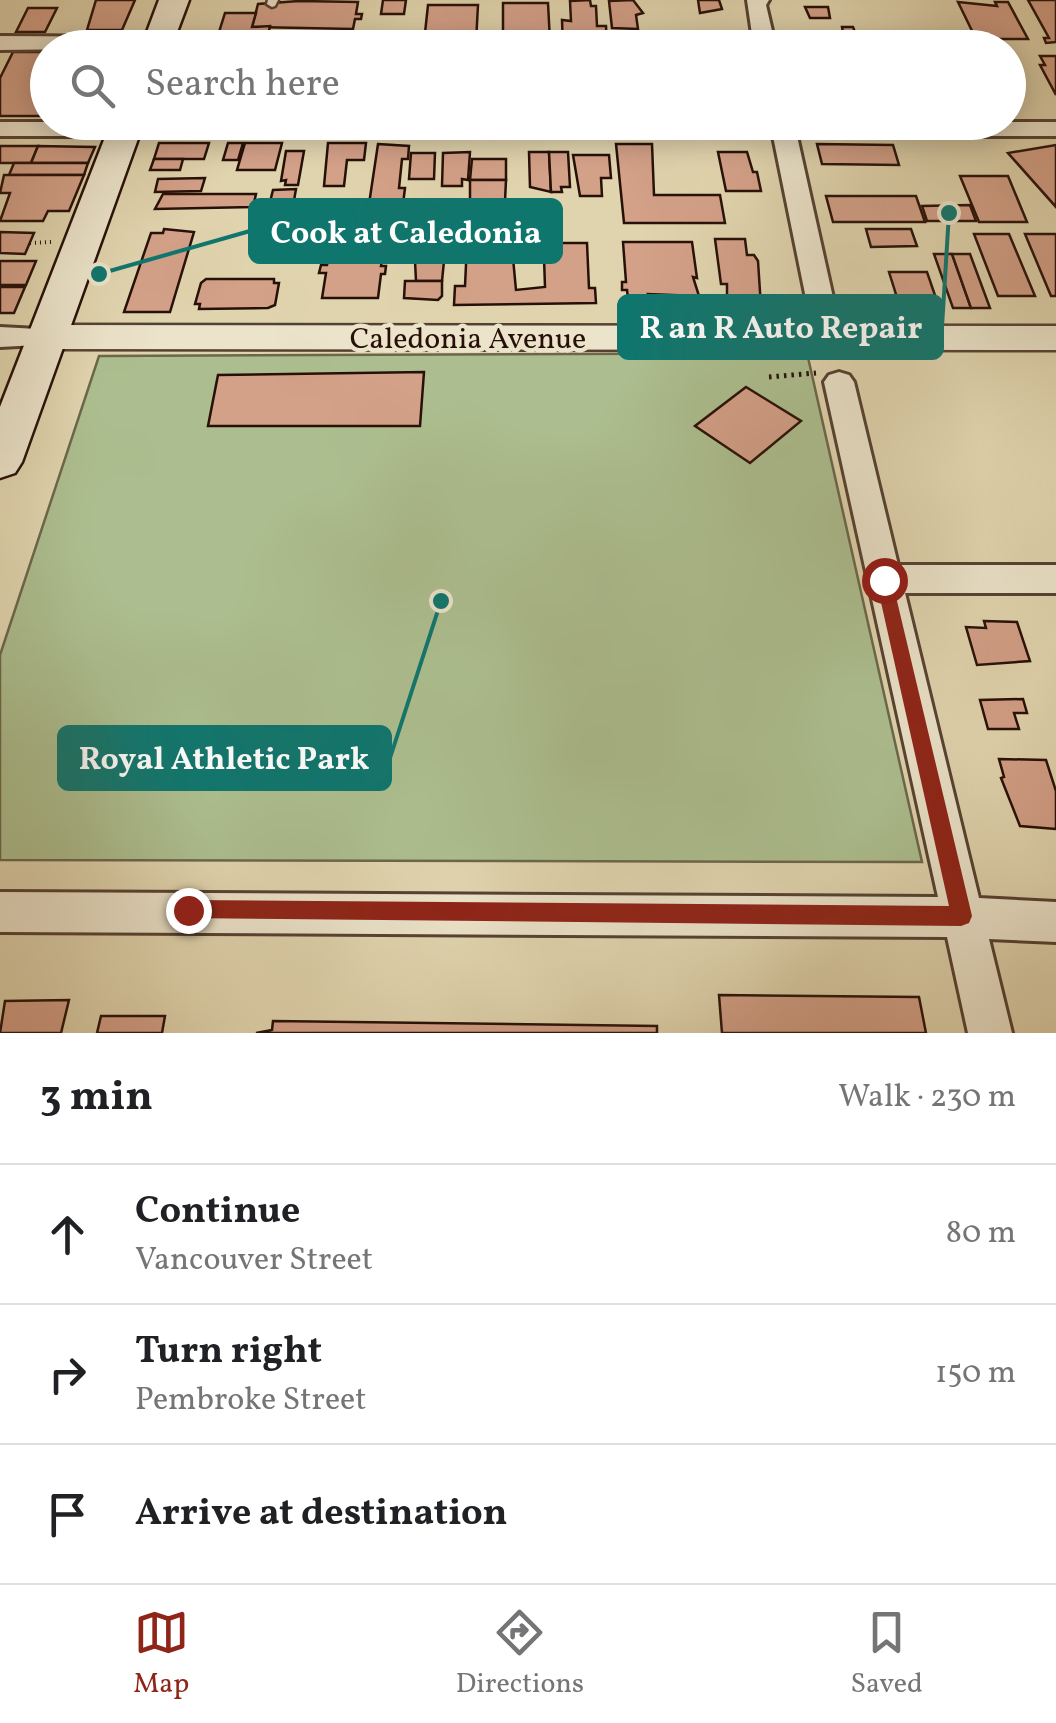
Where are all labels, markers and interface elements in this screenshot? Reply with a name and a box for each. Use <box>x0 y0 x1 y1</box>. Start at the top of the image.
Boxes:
search box <box>30 30 1026 140</box>
icon: search <box>65 58 120 113</box>
text: Search here <box>145 59 340 112</box>
callout: Cook at Caledonia <box>250 200 561 262</box>
text: Cook at Caledonia <box>270 213 542 257</box>
callout: R an R Auto Repair <box>619 296 942 358</box>
text: R an R Auto Repair <box>640 308 922 352</box>
street label: Caledonia Avenue <box>350 319 586 361</box>
route start <box>862 558 908 604</box>
callout: Royal Athletic Park <box>59 727 390 789</box>
text: Royal Athletic Park <box>79 739 369 783</box>
route end <box>166 888 212 934</box>
text: 3 min <box>40 1069 153 1128</box>
text: Walk · 230 m <box>838 1076 1016 1120</box>
text: Continue <box>135 1186 300 1239</box>
icon: ahead <box>40 1207 95 1262</box>
text: 80 m <box>946 1212 1016 1256</box>
text: Vancouver Street <box>135 1239 373 1283</box>
text: Turn right <box>135 1326 322 1379</box>
icon: right <box>40 1347 95 1402</box>
text: 150 m <box>935 1352 1016 1396</box>
text: Pembroke Street <box>135 1379 366 1423</box>
icon: arrive <box>40 1487 95 1542</box>
text: Arrive at destination <box>135 1488 508 1541</box>
tab: Map <box>133 1605 189 1704</box>
tab: Directions <box>456 1605 584 1704</box>
tab: Saved <box>851 1605 923 1704</box>

